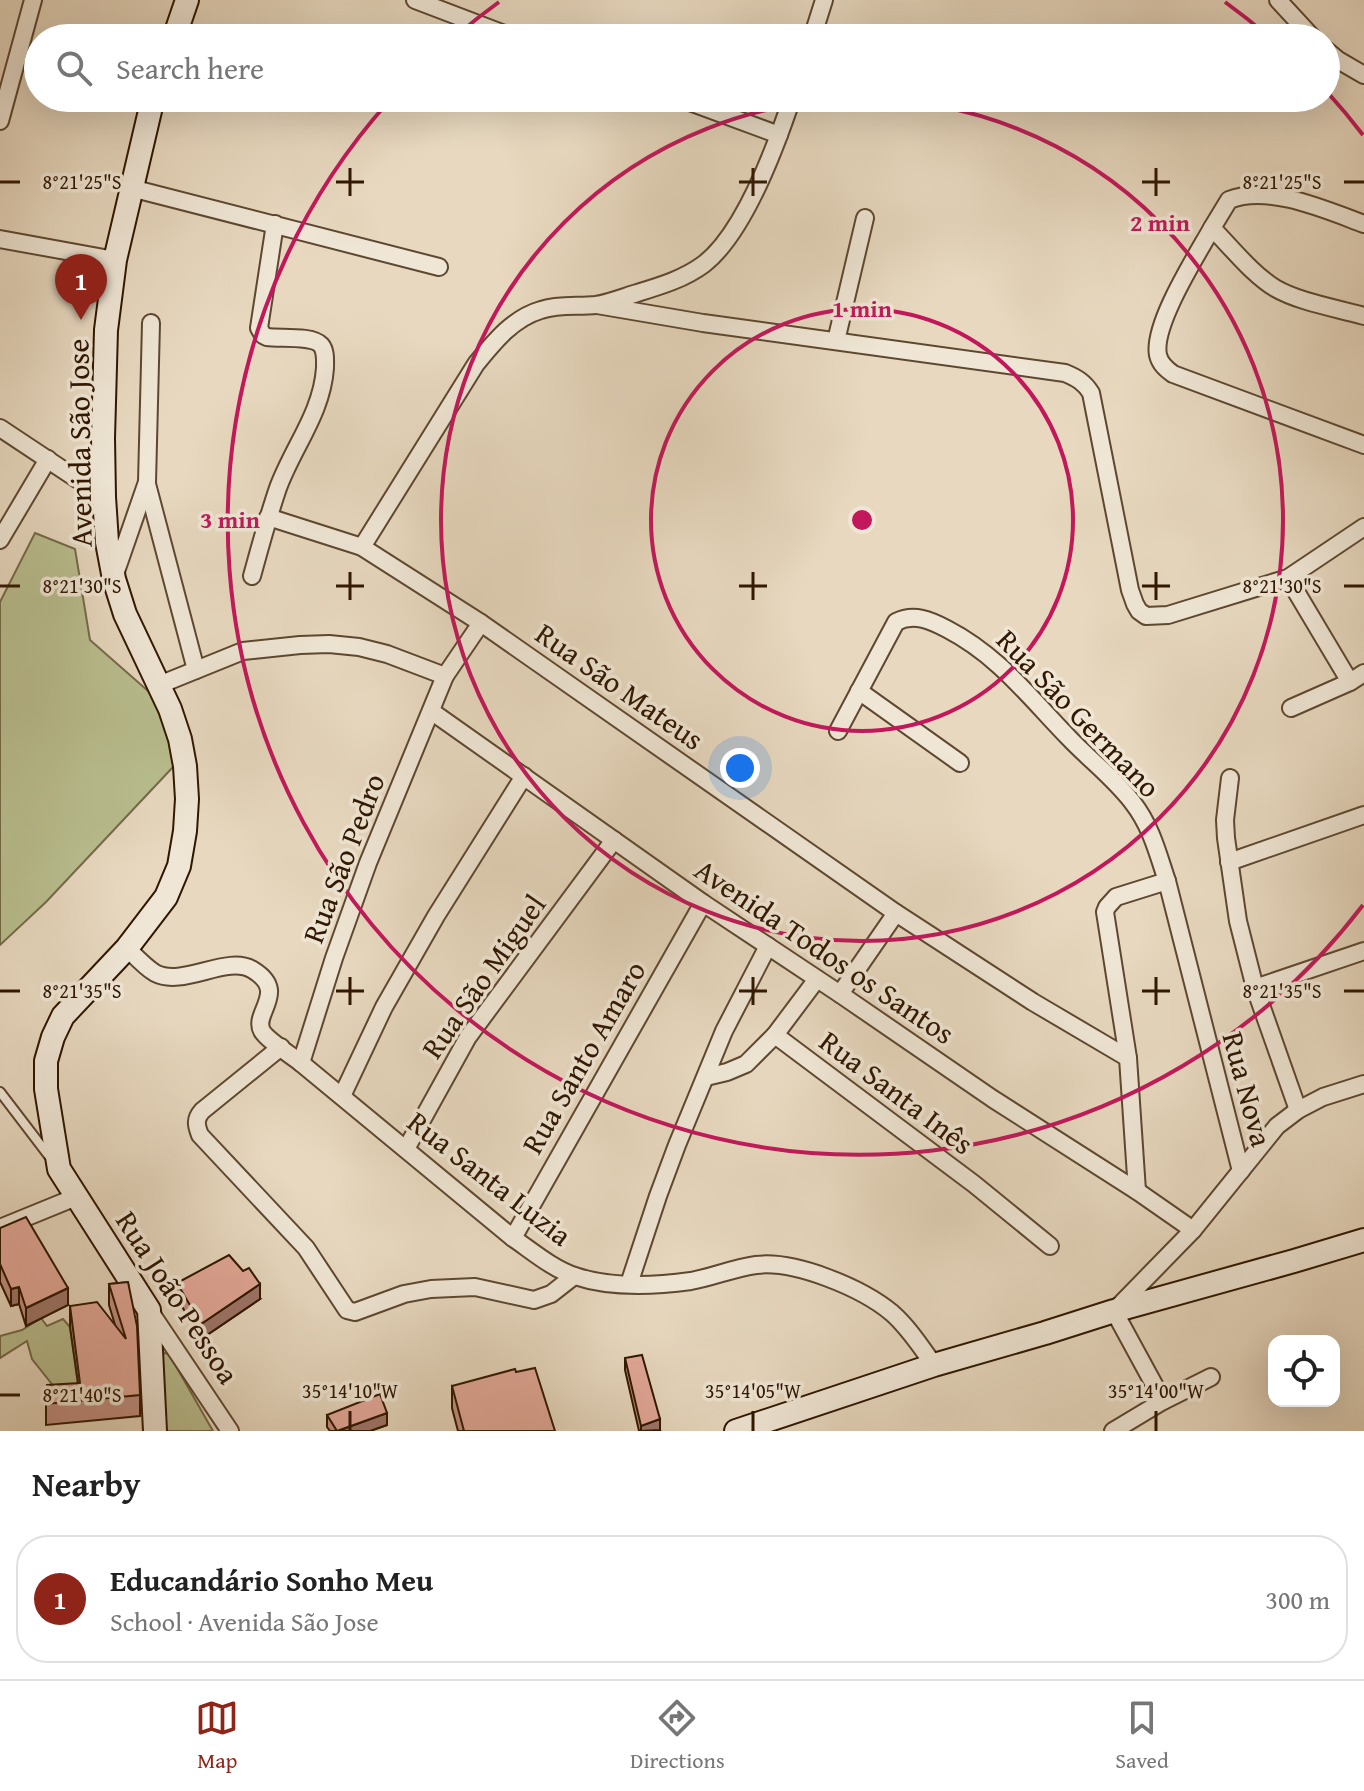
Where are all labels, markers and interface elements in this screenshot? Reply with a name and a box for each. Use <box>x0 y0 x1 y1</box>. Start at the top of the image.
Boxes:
search box <box>24 24 1340 112</box>
icon: search <box>52 46 96 90</box>
text: Search here <box>116 46 264 90</box>
text: 8°21'25"S <box>42 167 122 196</box>
text: 8°21'25"S <box>1242 167 1322 196</box>
text: 2 min <box>1130 205 1190 240</box>
pin: 1 <box>55 254 107 320</box>
text: 1 min <box>832 291 892 326</box>
street label: Avenida São Jose <box>55 338 103 548</box>
text: 3 min <box>200 502 260 537</box>
centre of rings <box>848 506 876 534</box>
text: 8°21'30"S <box>42 571 122 600</box>
text: 8°21'30"S <box>1242 571 1322 600</box>
street label: Rua São Mateus <box>527 612 713 760</box>
street label: Rua São Germano <box>987 619 1171 807</box>
your location <box>720 748 760 788</box>
street label: Rua São Pedro <box>290 767 396 949</box>
street label: Avenida Todos os Santos <box>686 847 964 1055</box>
street label: Rua São Miguel <box>410 885 556 1067</box>
street label: Rua Santo Amaro <box>510 952 656 1162</box>
text: 8°21'35"S <box>42 976 122 1005</box>
text: 8°21'35"S <box>1242 976 1322 1005</box>
street label: Rua Santa Inês <box>811 1019 983 1165</box>
street label: Rua Nova <box>1212 1027 1284 1151</box>
street label: Rua Santa Luzia <box>398 1100 582 1256</box>
street label: Rua João Pessoa <box>105 1202 251 1392</box>
map controls <box>1268 1335 1340 1407</box>
button: locate <box>1268 1335 1340 1407</box>
text: 35°14'10"W <box>302 1376 398 1405</box>
text: 35°14'05"W <box>705 1376 801 1405</box>
text: 35°14'00"W <box>1108 1376 1204 1405</box>
text: 8°21'40"S <box>42 1380 122 1409</box>
text: Nearby <box>32 1459 141 1508</box>
text: Educandário Sonho Meu <box>110 1558 433 1602</box>
text: 1 <box>53 1580 67 1619</box>
text: 300 m <box>1265 1580 1330 1619</box>
text: School · Avenida São Jose <box>110 1602 379 1641</box>
tab: Map <box>195 1696 239 1776</box>
tab: Directions <box>630 1696 725 1776</box>
tab: Saved <box>1115 1696 1169 1776</box>

